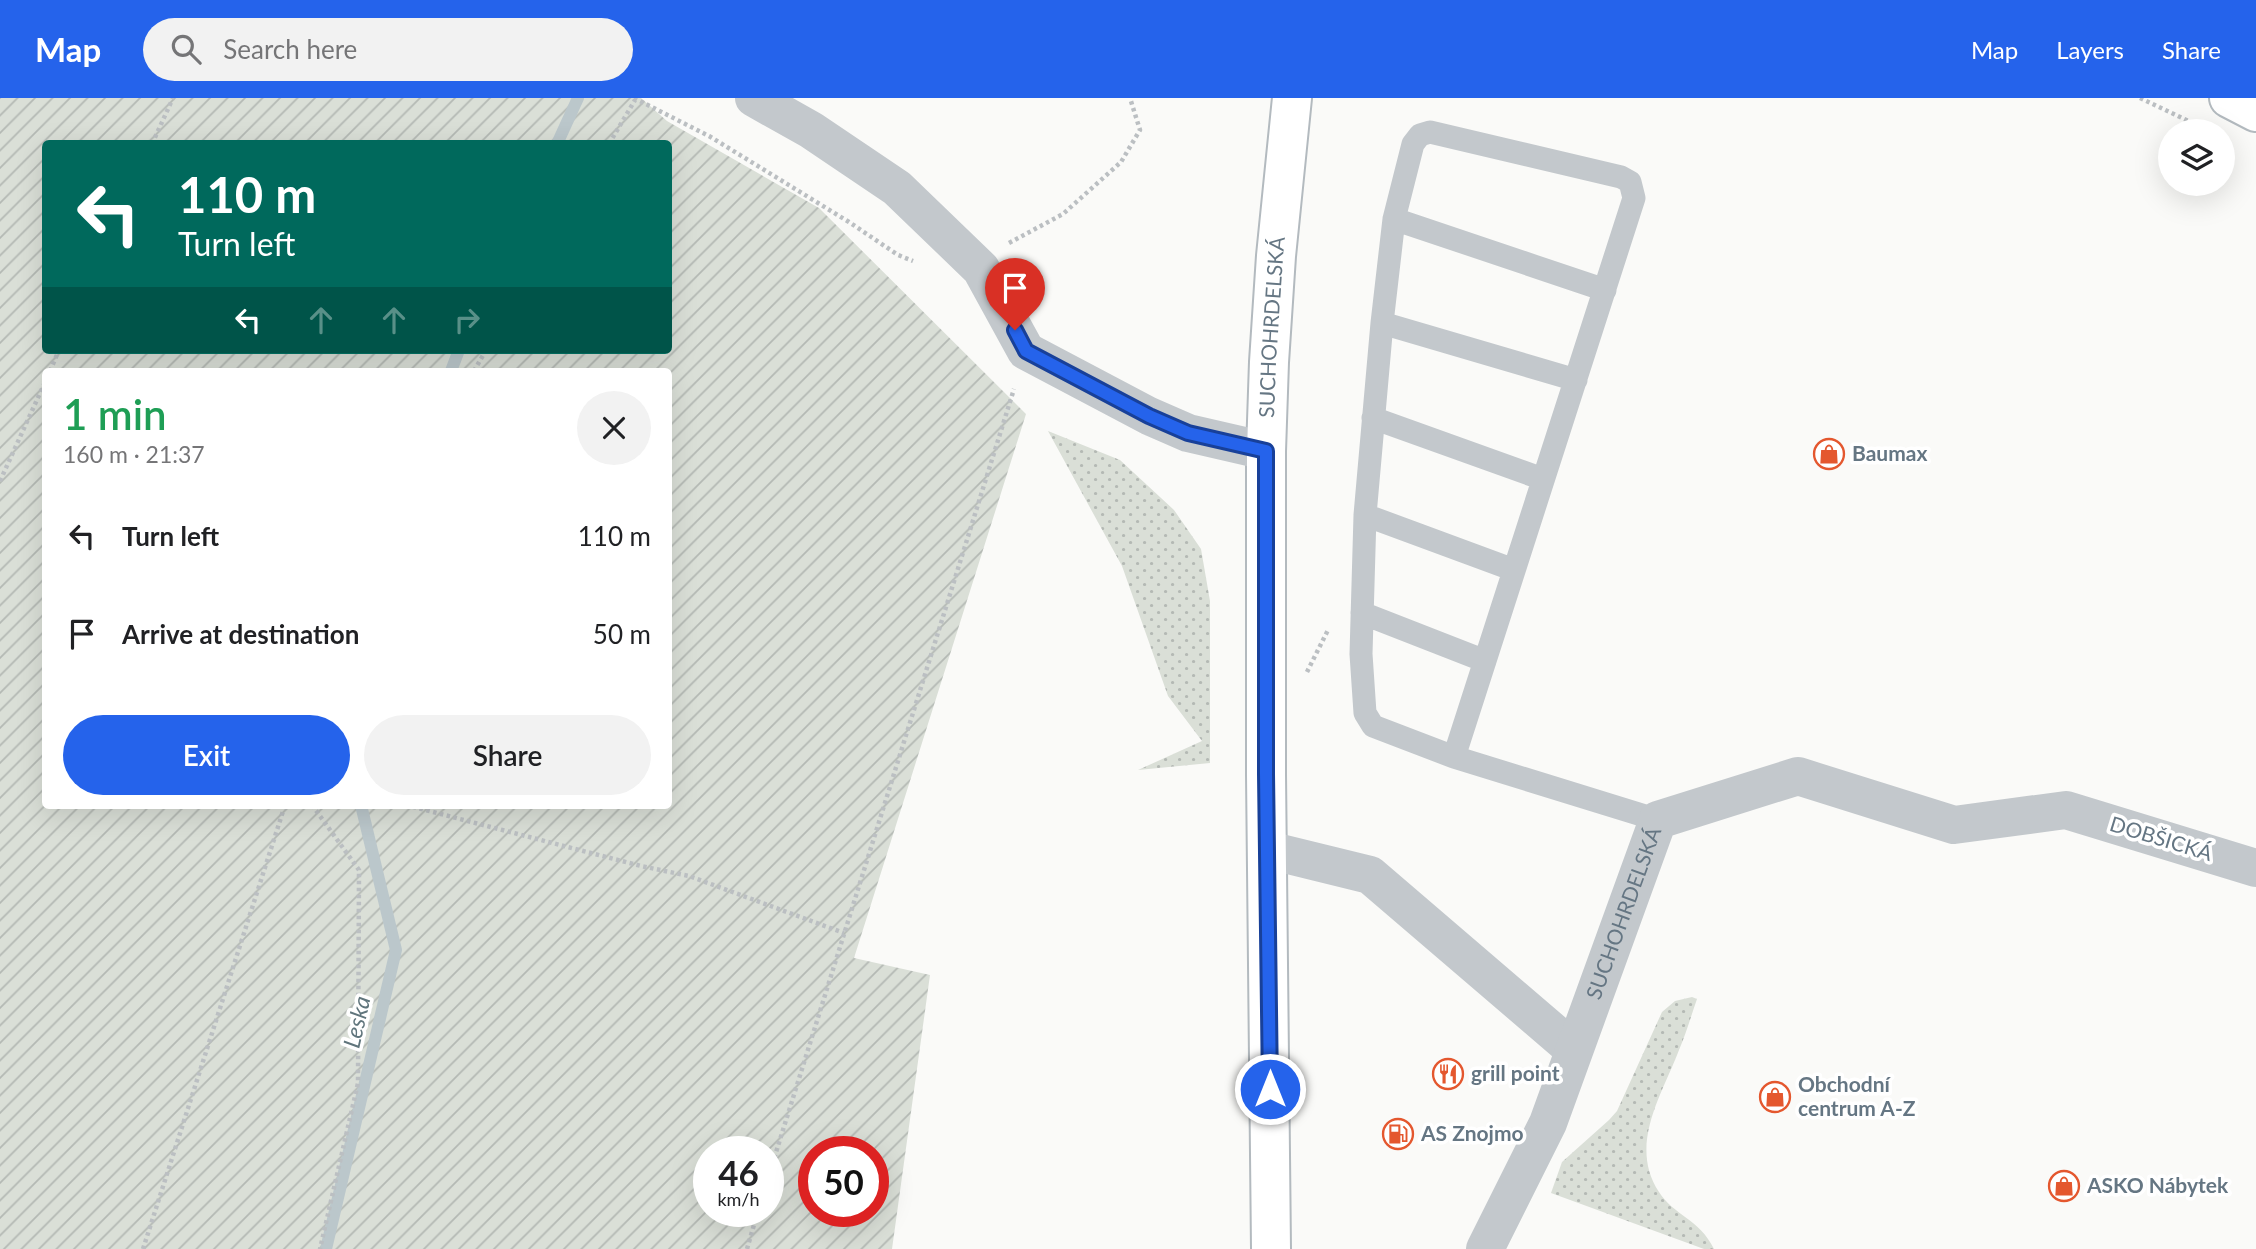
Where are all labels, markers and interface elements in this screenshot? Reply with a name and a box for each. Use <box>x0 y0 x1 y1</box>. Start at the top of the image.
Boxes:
search box <box>143 18 633 81</box>
text: Map <box>35 29 101 69</box>
icon: search <box>167 30 205 68</box>
text: Search here <box>223 33 357 65</box>
text: Map <box>1971 35 2018 64</box>
text: Layers <box>2056 35 2124 64</box>
text: Share <box>2162 35 2221 64</box>
map controls <box>2158 119 2235 196</box>
button: layers <box>2158 119 2235 196</box>
text: 110 m <box>178 165 316 223</box>
icon: left <box>63 168 154 259</box>
text: Turn left <box>178 224 295 263</box>
street label: SUCHOHRDELSKÁ <box>1253 234 1289 418</box>
pin <box>985 258 1045 330</box>
icon: arrive <box>996 269 1034 307</box>
icon: left <box>229 301 267 339</box>
icon: ahead <box>302 301 340 339</box>
icon: ahead <box>375 301 413 339</box>
icon: right <box>448 301 486 339</box>
text: 1 min <box>63 389 167 439</box>
button: close <box>577 391 651 465</box>
shop icon: Baumax <box>1812 437 1846 471</box>
text: 160 m · 21:37 <box>63 440 205 468</box>
place label: Baumax <box>1852 440 1927 465</box>
icon: left <box>63 517 101 555</box>
text: Turn left <box>122 520 219 552</box>
text: 110 m <box>578 520 651 552</box>
icon: arrive <box>63 615 101 653</box>
text: Arrive at destination <box>122 618 359 650</box>
text: 50 m <box>593 618 651 650</box>
button: Exit <box>63 715 350 795</box>
button: Share <box>364 715 651 795</box>
street label: DOBŠICKÁ <box>2107 810 2216 865</box>
street label: SUCHOHRDELSKÁ <box>1580 822 1666 1002</box>
water label: Leska <box>336 993 376 1050</box>
position arrow <box>1233 1052 1307 1126</box>
restaurant icon: grill point <box>1431 1057 1465 1091</box>
place label: grill point <box>1471 1060 1560 1085</box>
place label: Obchodní centrum A-Z <box>1798 1071 1916 1120</box>
shop icon: Obchodní centrum A-Z <box>1758 1080 1792 1114</box>
fuel station icon: AS Znojmo <box>1381 1117 1415 1151</box>
place label: AS Znojmo <box>1420 1120 1524 1145</box>
speed limit sign: 50 <box>798 1136 889 1227</box>
text: 46 <box>718 1151 759 1193</box>
shop icon: ASKO Nábytek <box>2047 1169 2081 1203</box>
place label: ASKO Nábytek <box>2086 1172 2229 1197</box>
text: km/h <box>717 1188 760 1210</box>

